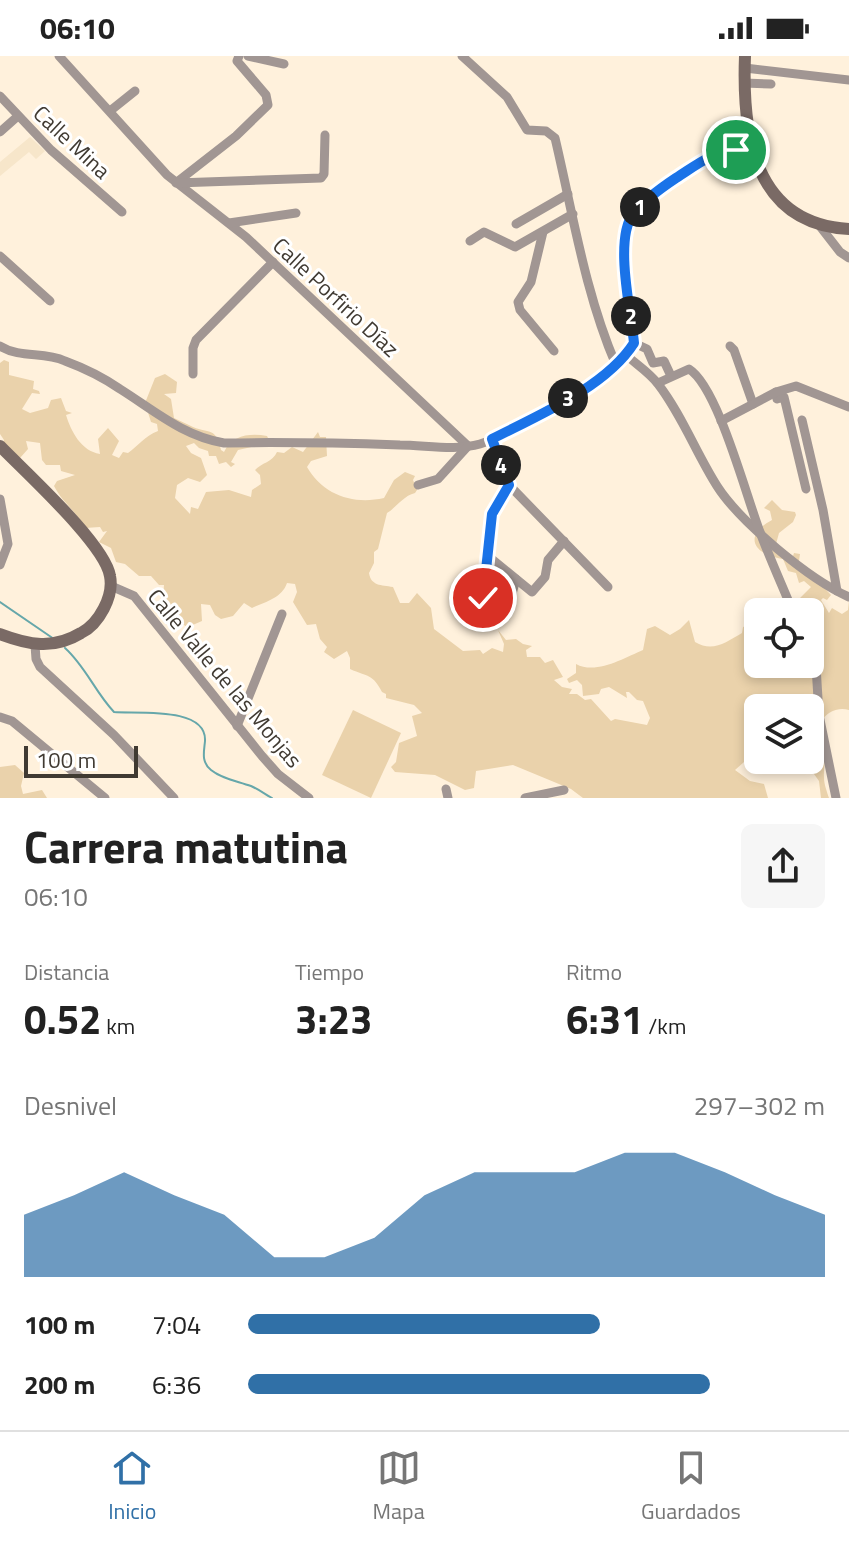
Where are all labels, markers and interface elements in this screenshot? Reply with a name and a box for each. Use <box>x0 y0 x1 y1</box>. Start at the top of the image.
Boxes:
text: 06:10 <box>40 5 115 51</box>
street label: Calle Mina <box>26 97 118 187</box>
pin <box>702 116 770 184</box>
icon: arrive <box>714 128 758 172</box>
pin: 1 <box>620 187 660 227</box>
text: 1 <box>634 190 646 224</box>
street label: Calle Porfirio Díaz <box>265 229 407 365</box>
pin: 2 <box>611 296 651 336</box>
text: 2 <box>625 299 637 333</box>
pin: 3 <box>548 378 588 418</box>
text: 3 <box>562 381 574 415</box>
pin: 4 <box>481 445 521 485</box>
text: 4 <box>495 448 507 482</box>
pin <box>449 564 517 632</box>
icon: check <box>461 576 505 620</box>
street label: Calle Valle de las Monjas <box>140 581 310 775</box>
map controls <box>744 598 824 774</box>
button: locate <box>744 598 824 678</box>
button: layers <box>744 694 824 774</box>
scale bar <box>24 742 138 778</box>
text: 100 m <box>36 743 96 777</box>
text: Carrera matutina <box>24 813 348 880</box>
button: share <box>741 824 825 908</box>
text: 06:10 <box>24 877 88 916</box>
text: Distancia <box>24 955 109 989</box>
text: Tiempo <box>295 955 364 989</box>
text: Ritmo <box>566 955 622 989</box>
text: 0.52 <box>24 989 101 1050</box>
text: 3:23 <box>295 989 372 1050</box>
text: 6:31 <box>566 989 643 1050</box>
text: km <box>101 1009 135 1043</box>
text: /km <box>643 1009 686 1043</box>
text: Desnivel <box>24 1086 117 1125</box>
text: 297–302 m <box>694 1086 825 1125</box>
text: 100 m <box>24 1305 95 1344</box>
text: 7:04 <box>152 1305 201 1344</box>
text: 200 m <box>24 1365 95 1404</box>
text: 6:36 <box>152 1365 201 1404</box>
tab: Inicio <box>108 1446 156 1528</box>
tab: Mapa <box>373 1446 425 1528</box>
tab: Guardados <box>641 1446 741 1528</box>

